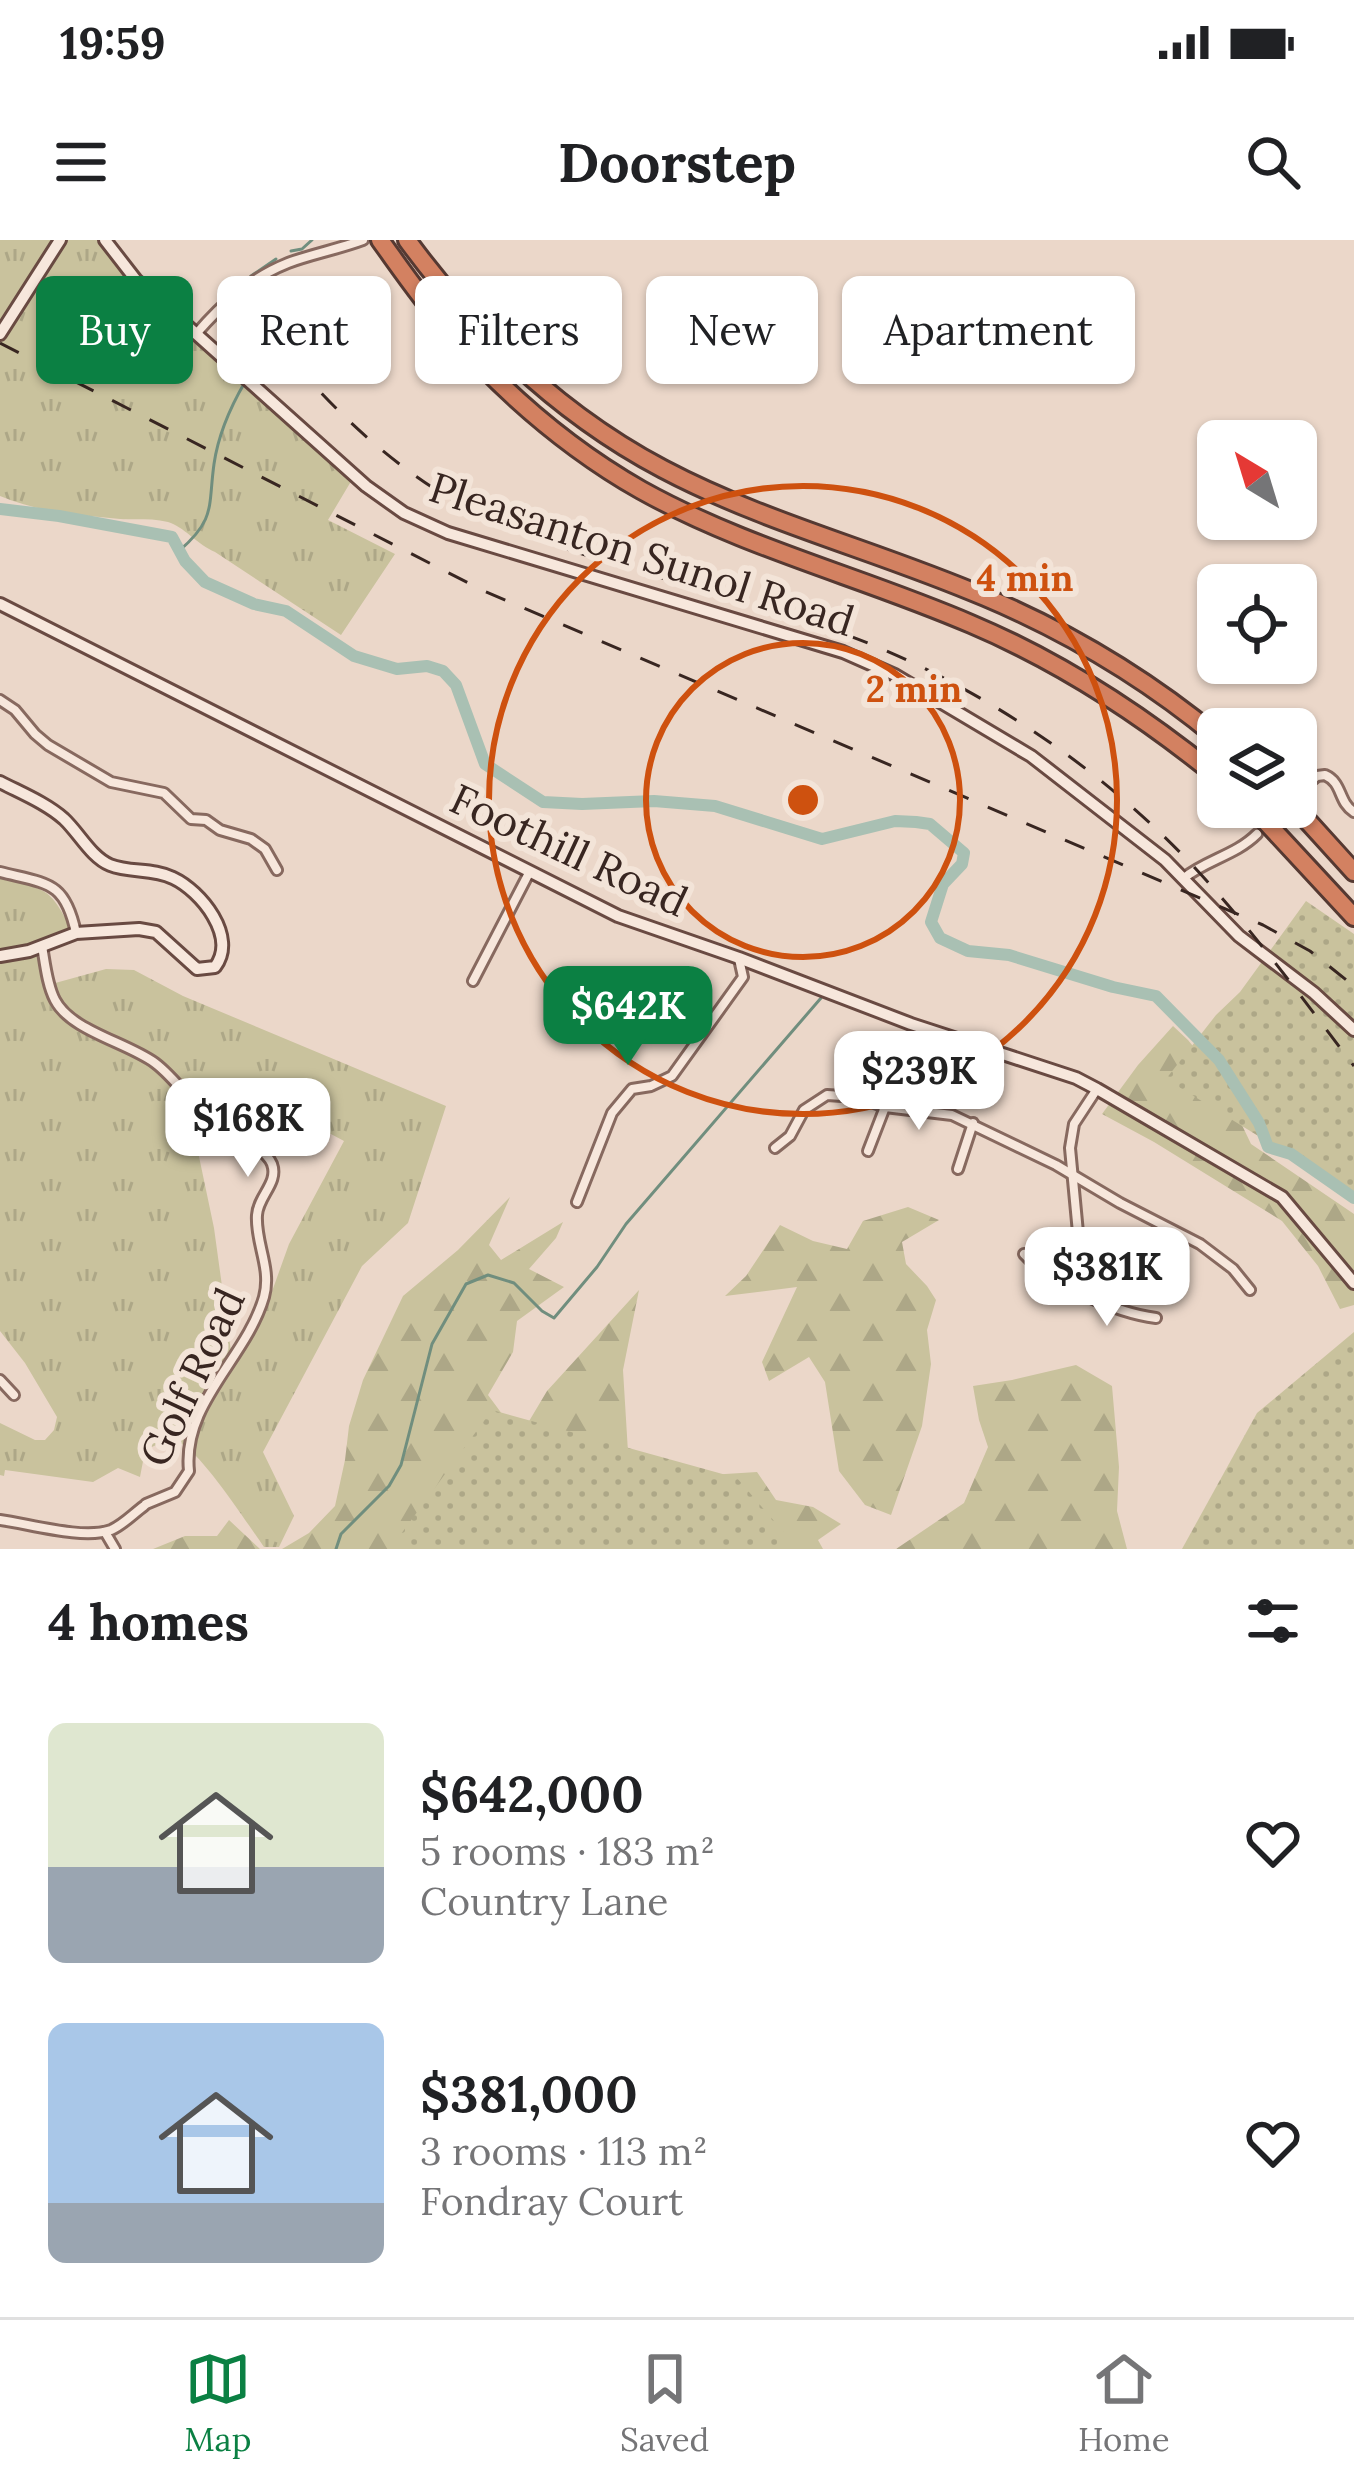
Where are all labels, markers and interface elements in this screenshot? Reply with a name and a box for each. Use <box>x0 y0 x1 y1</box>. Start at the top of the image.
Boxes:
text: 19:59 <box>60 14 166 71</box>
text: Doorstep <box>558 128 796 197</box>
icon: menu <box>48 129 114 195</box>
icon: search <box>1240 129 1306 195</box>
chip: Buy <box>36 276 193 384</box>
chip: Rent <box>217 276 391 384</box>
chip: Filters <box>415 276 622 384</box>
chip: New <box>646 276 818 384</box>
chip: Apartment <box>842 276 1135 384</box>
north arrow <box>1197 420 1317 540</box>
map controls <box>1197 420 1317 828</box>
street label: Pleasanton Sunol Road <box>423 460 861 648</box>
text: 4 min <box>976 555 1074 601</box>
button: locate <box>1197 564 1317 684</box>
text: 2 min <box>866 666 962 712</box>
button: layers <box>1197 708 1317 828</box>
street label: Foothill Road <box>442 771 696 929</box>
centre of rings <box>782 779 824 821</box>
pin: $642K <box>544 966 712 1068</box>
text: $642K <box>570 980 686 1030</box>
pin: $239K <box>835 1031 1003 1133</box>
text: $239K <box>861 1045 977 1095</box>
pin: $168K <box>164 1078 332 1180</box>
text: $168K <box>192 1092 304 1142</box>
pin: $381K <box>1023 1227 1191 1329</box>
text: $381K <box>1052 1241 1162 1291</box>
street label: Golf Road <box>127 1279 257 1475</box>
icon: filters <box>1240 1588 1306 1654</box>
text: 4 homes <box>48 1589 249 1654</box>
text: $642,000 <box>420 1761 644 1826</box>
icon: home <box>144 1771 288 1915</box>
icon: heart <box>1240 1810 1306 1876</box>
text: 5 rooms · 183 m² <box>420 1826 715 1876</box>
text: Country Lane <box>420 1876 669 1926</box>
text: $381,000 <box>420 2061 638 2126</box>
icon: home <box>144 2071 288 2215</box>
icon: heart <box>1240 2110 1306 2176</box>
text: 3 rooms · 113 m² <box>420 2126 708 2176</box>
text: Fondray Court <box>420 2176 683 2226</box>
tab: Map <box>184 2346 251 2460</box>
tab: Saved <box>620 2346 709 2460</box>
tab: Home <box>1078 2346 1170 2460</box>

